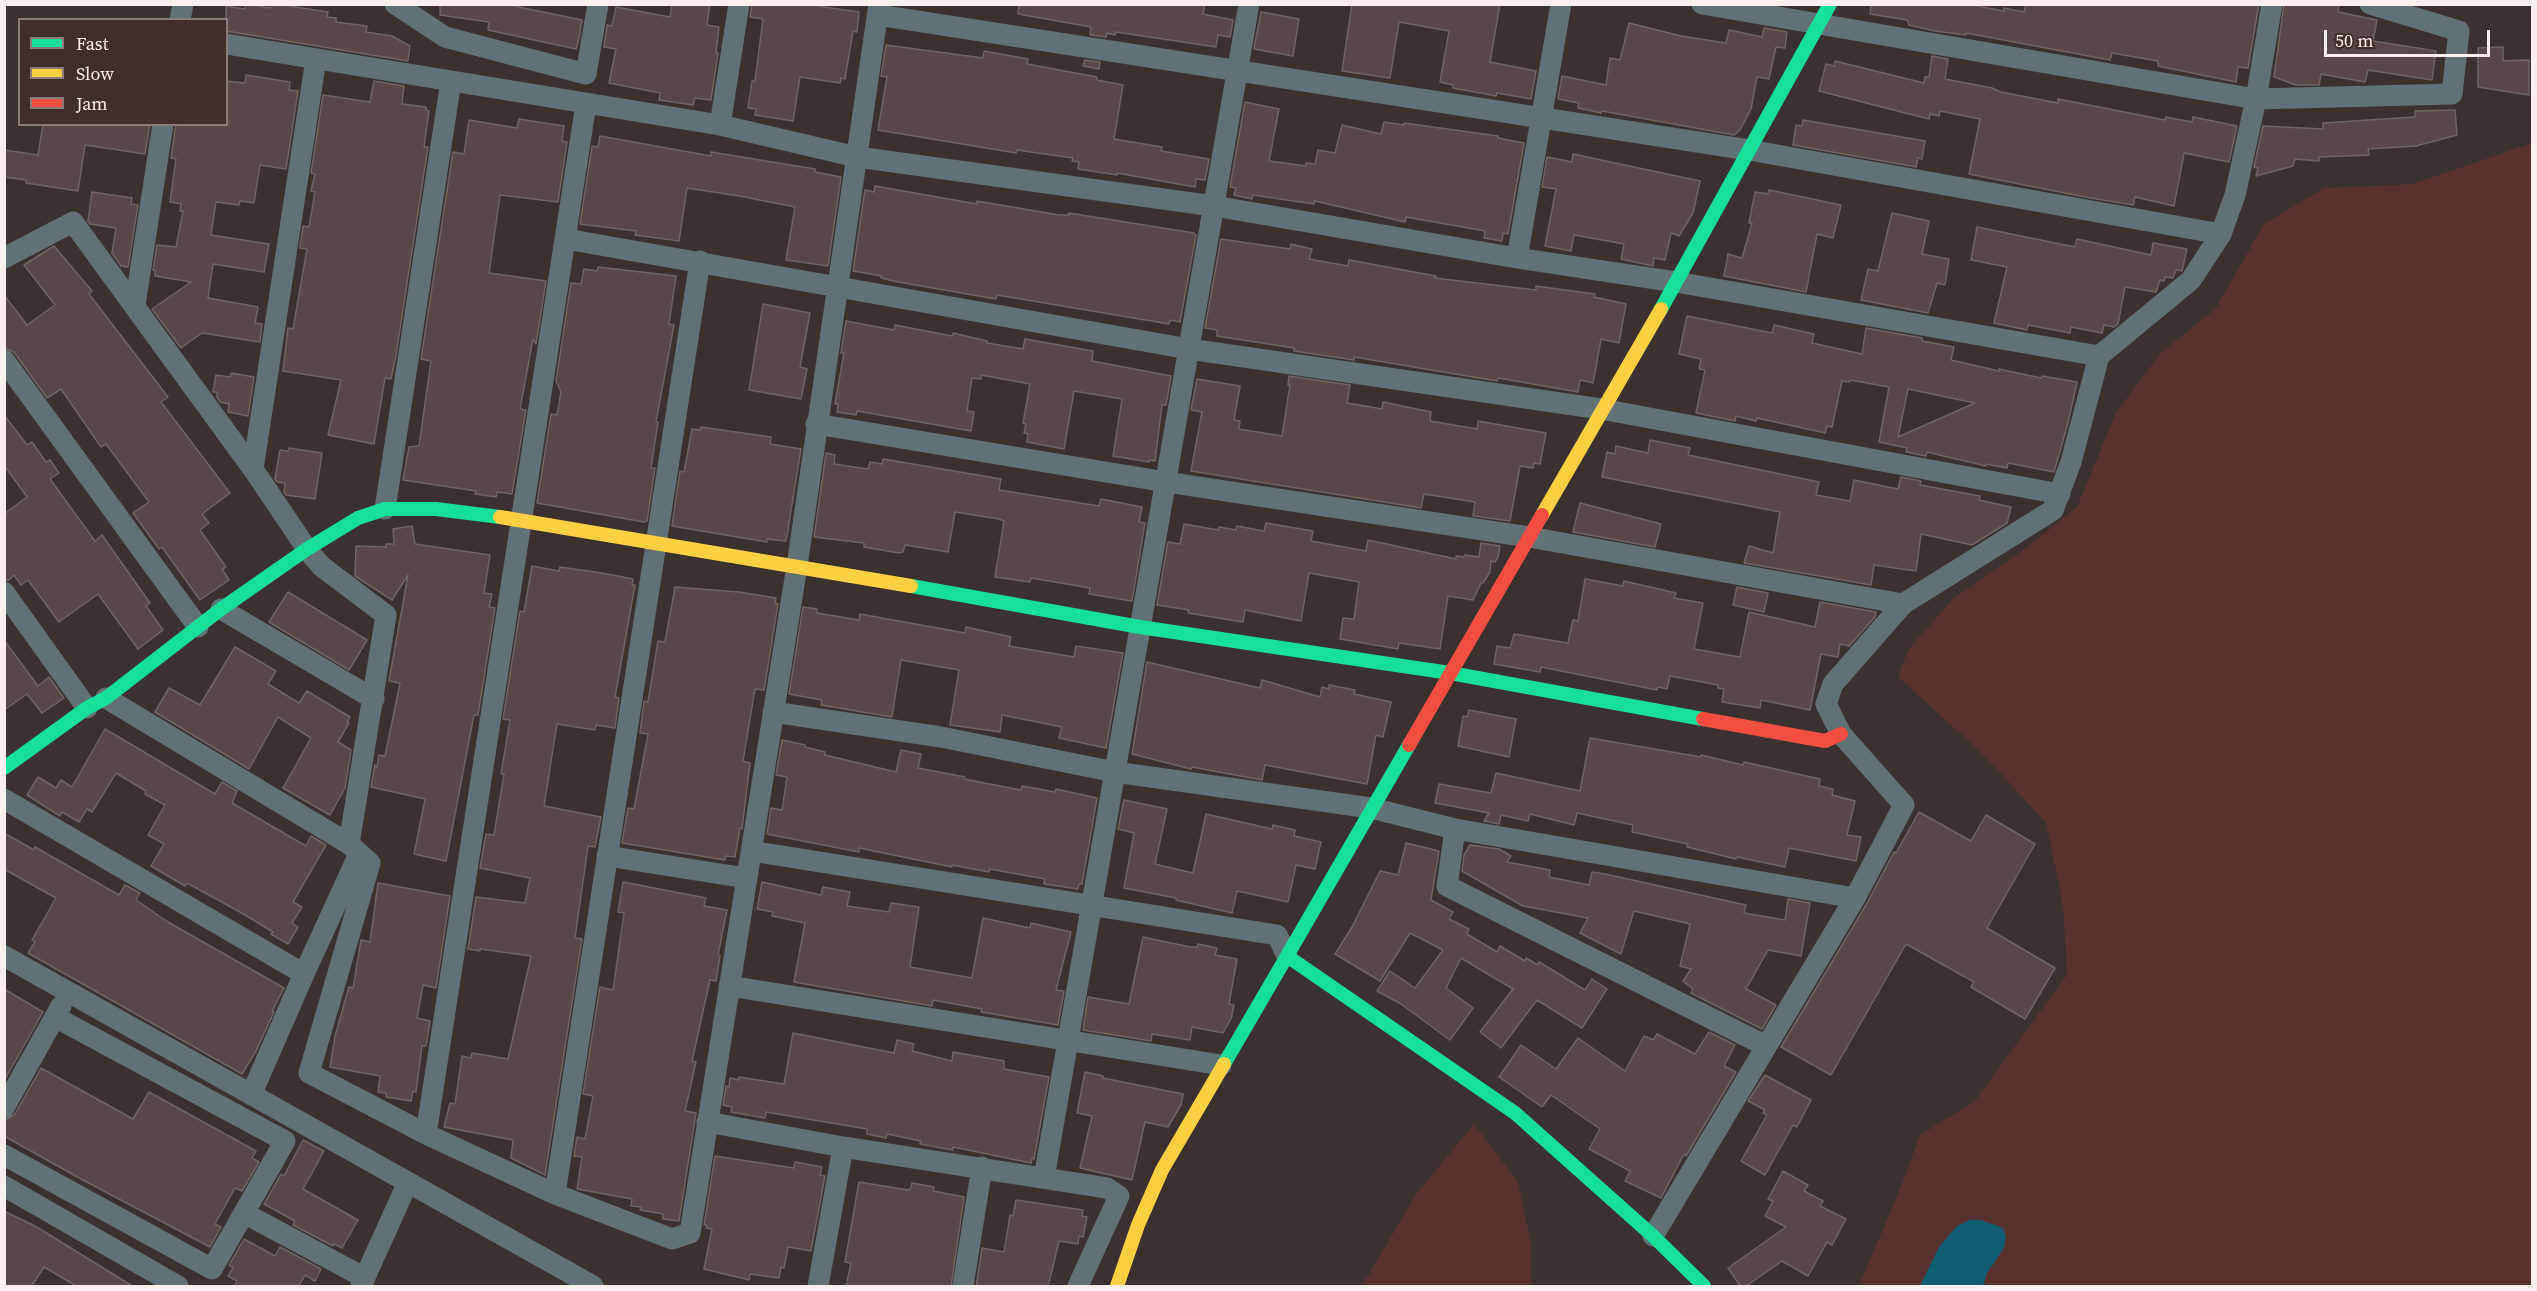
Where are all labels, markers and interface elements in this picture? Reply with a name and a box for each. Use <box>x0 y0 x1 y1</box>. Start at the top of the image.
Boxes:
legend <box>18 18 228 126</box>
scale bar <box>2327 18 2494 56</box>
text: 50 m <box>2335 28 2373 53</box>
text: Fast <box>76 31 109 56</box>
text: Slow <box>76 61 114 86</box>
text: Jam <box>76 91 108 116</box>

